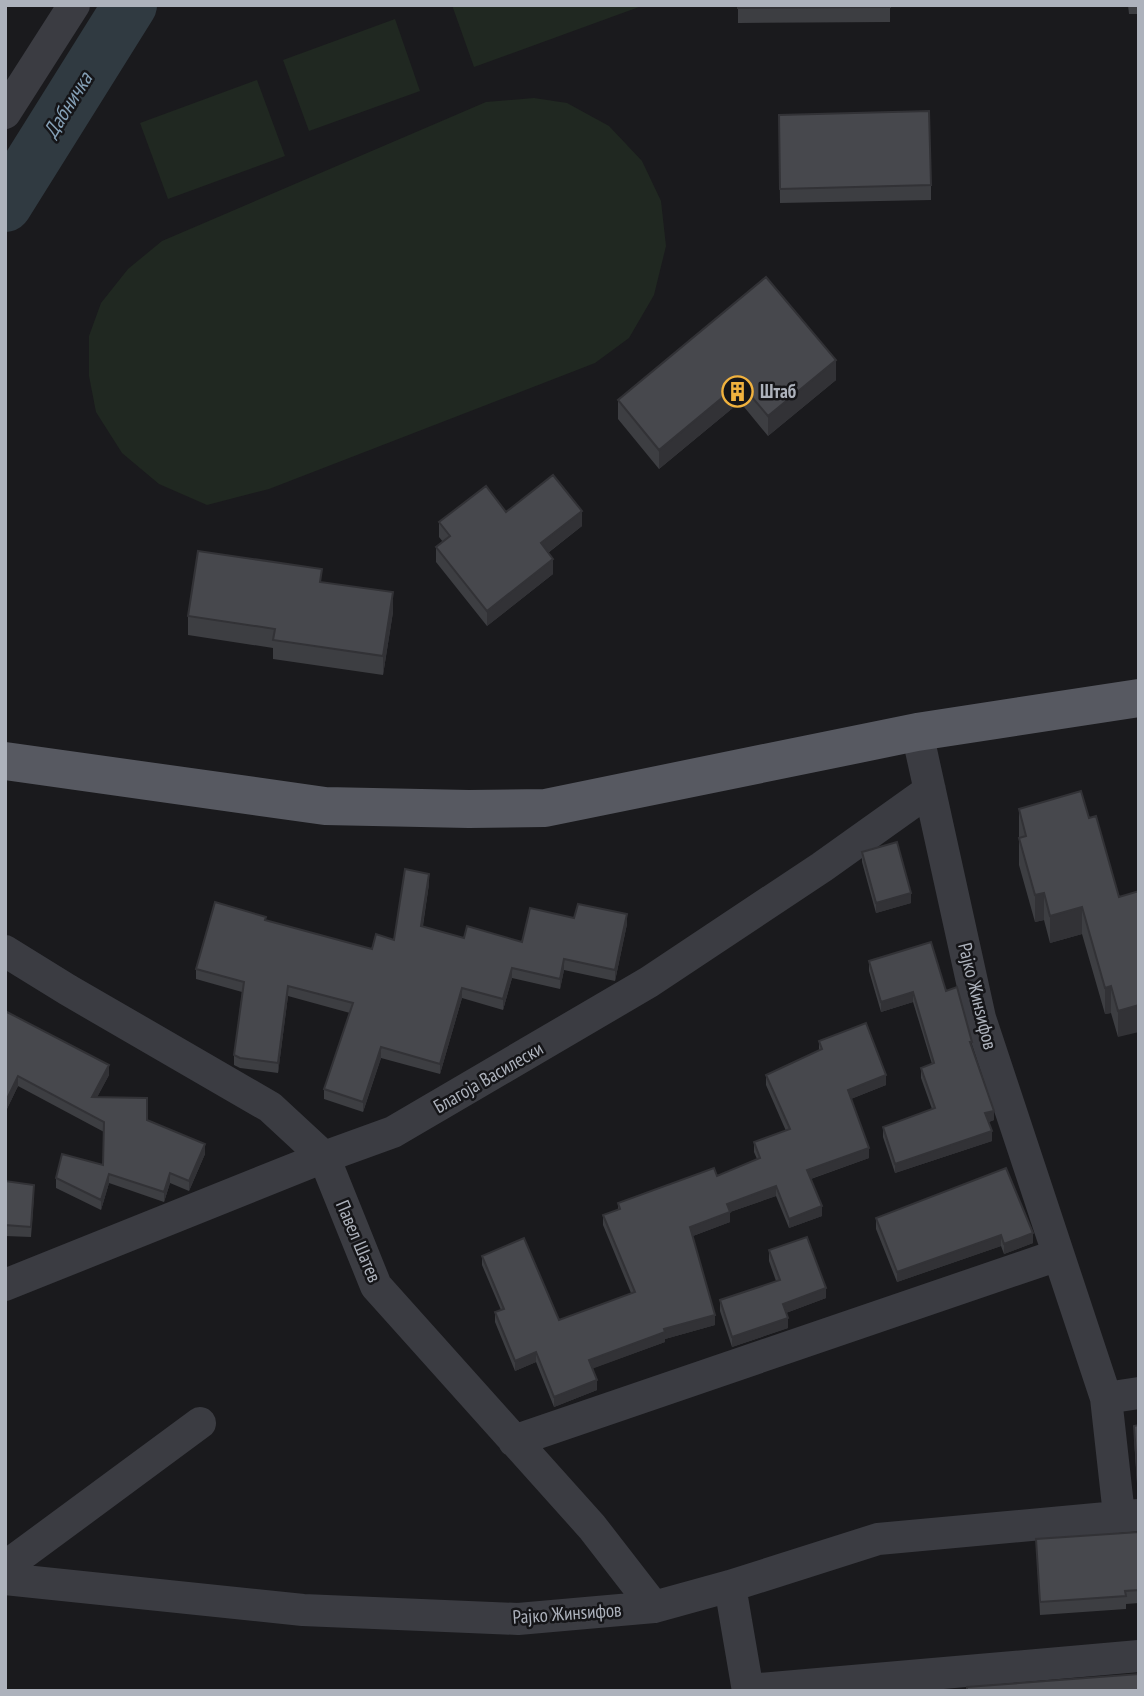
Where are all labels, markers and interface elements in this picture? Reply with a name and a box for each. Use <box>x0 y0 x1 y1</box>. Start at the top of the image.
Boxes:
water label: Дабничка <box>37 66 99 143</box>
building icon: Штаб <box>720 374 754 408</box>
place label: Штаб <box>760 379 796 403</box>
street label: Рајко Жинѕифов <box>953 940 1003 1052</box>
street label: Благоја Василески <box>429 1036 547 1118</box>
street label: Павел Шатев <box>331 1196 387 1286</box>
street label: Рајко Жинѕифов <box>512 1597 622 1629</box>

